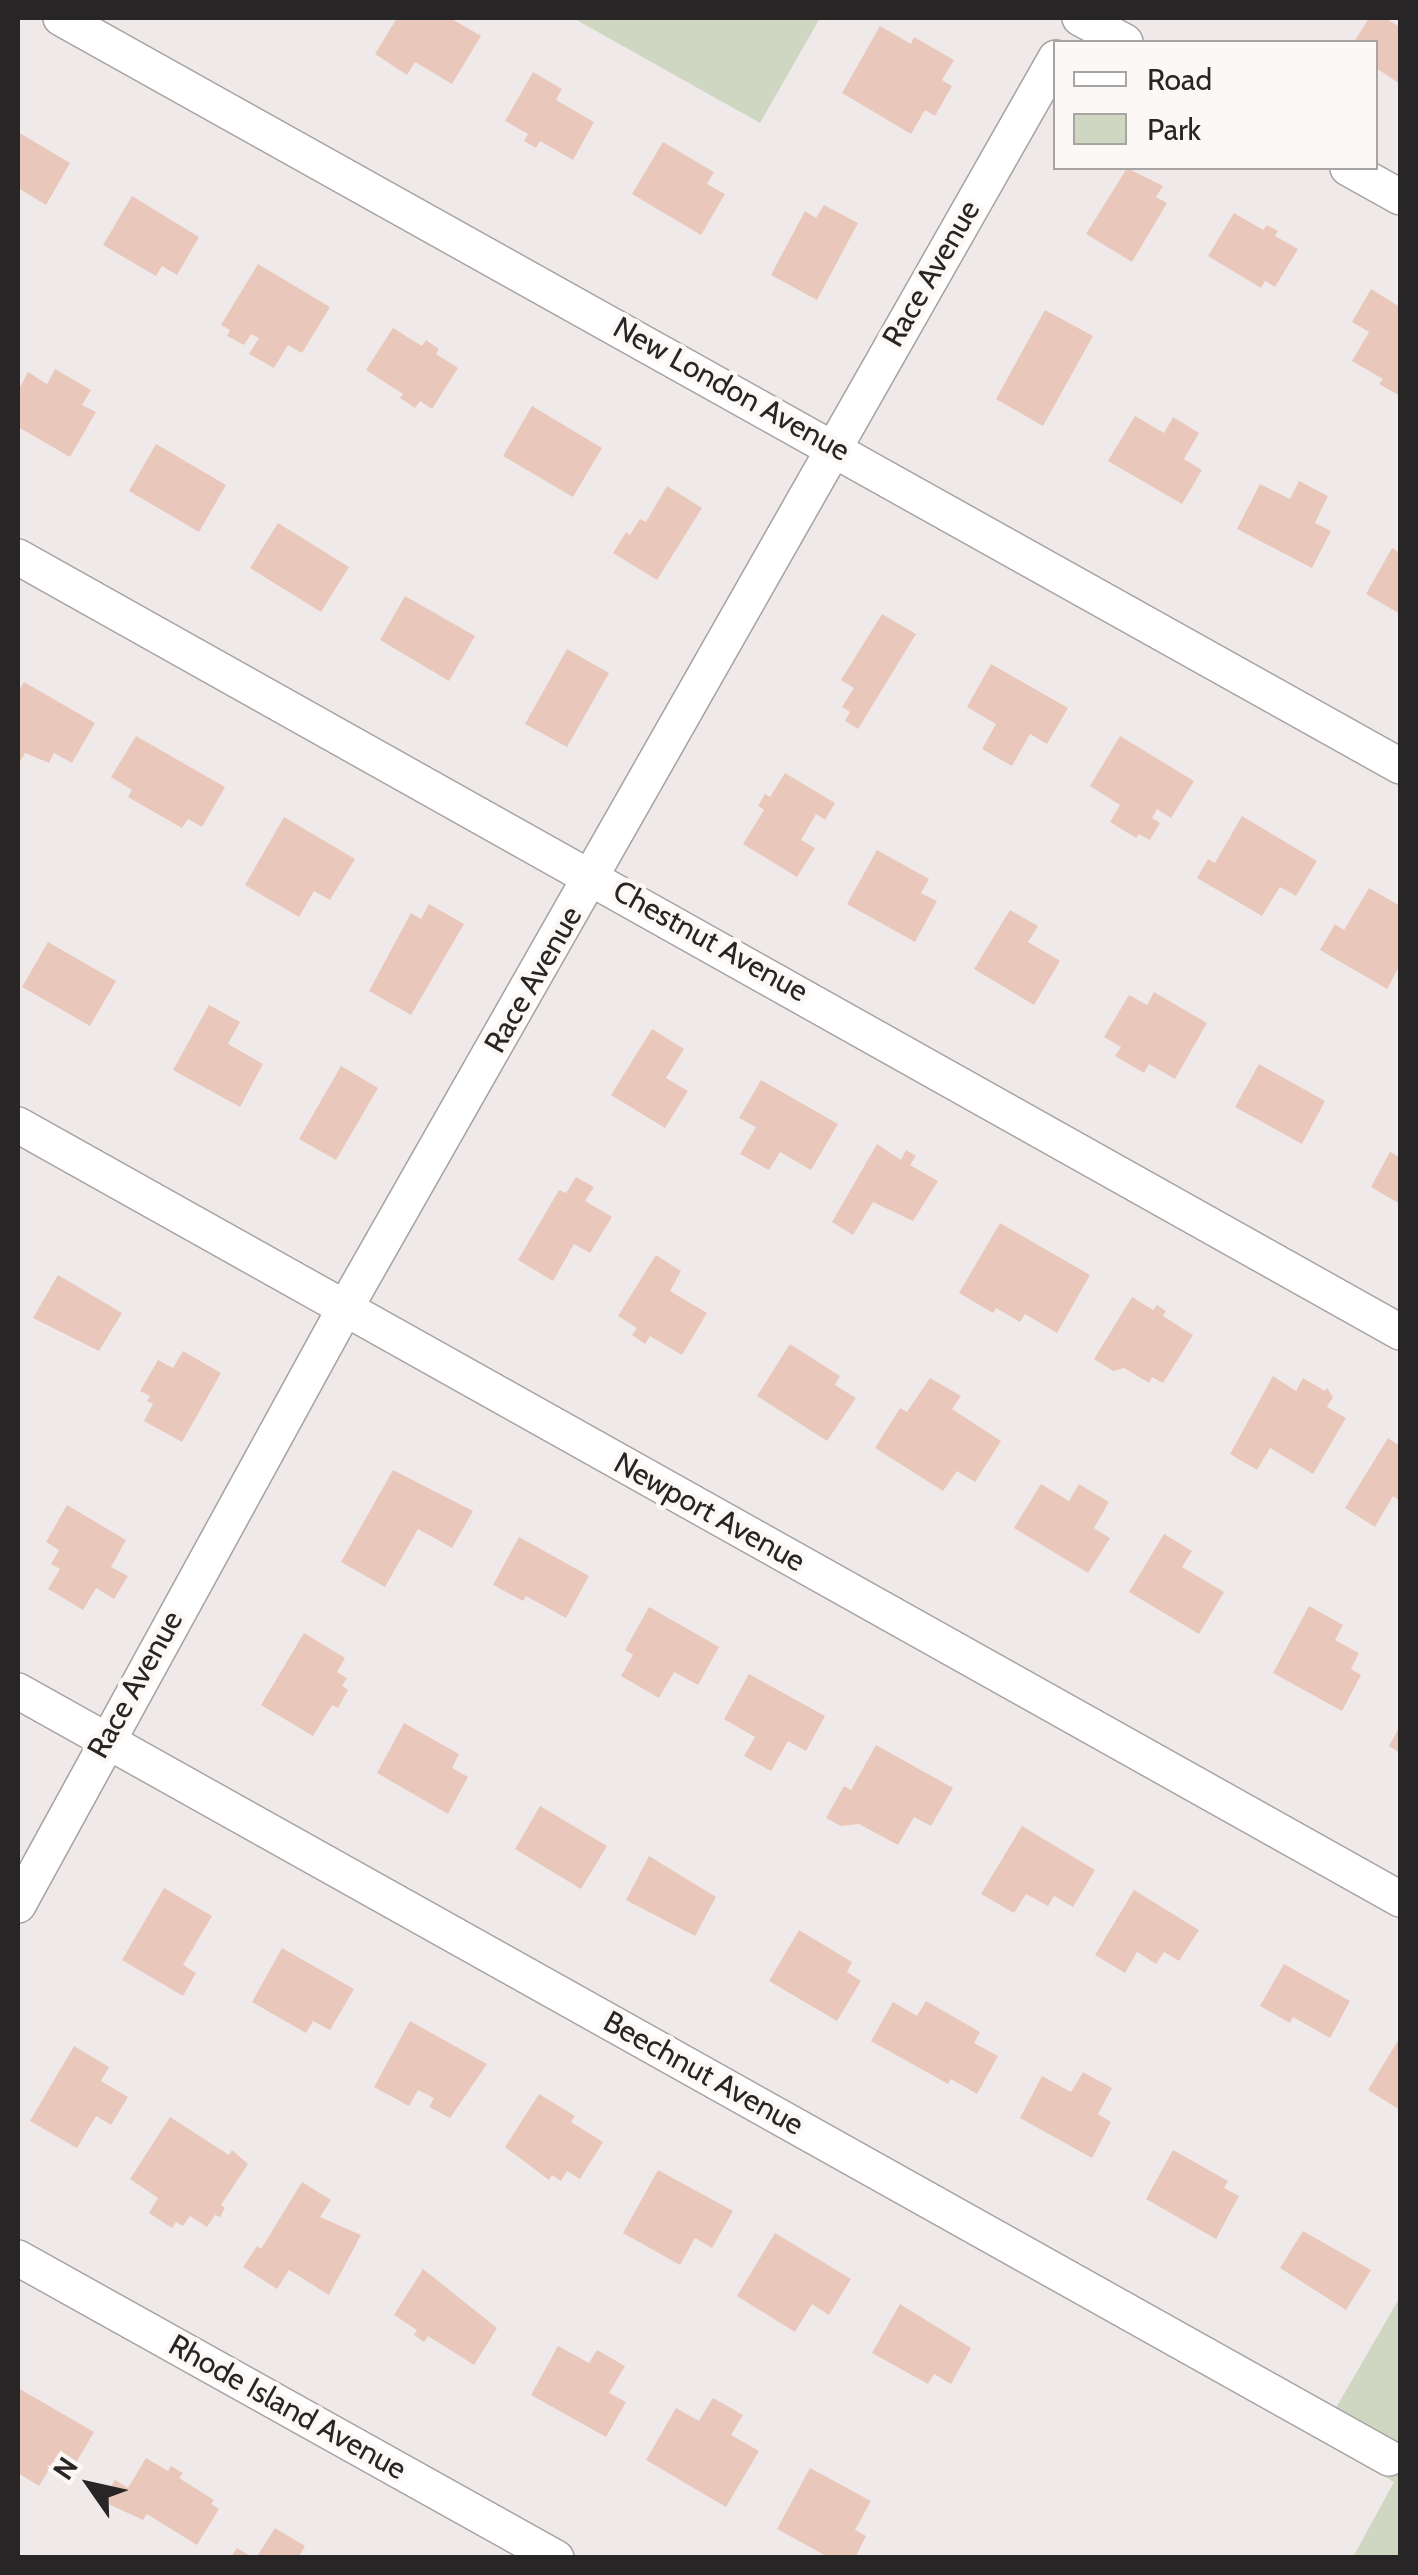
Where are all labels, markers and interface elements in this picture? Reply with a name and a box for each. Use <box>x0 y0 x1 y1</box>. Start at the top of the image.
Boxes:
legend <box>1053 40 1378 170</box>
text: Road <box>1147 61 1212 98</box>
text: Park <box>1147 111 1201 148</box>
street label: Race Avenue <box>876 194 988 354</box>
street label: New London Avenue <box>607 310 855 470</box>
street label: Chestnut Avenue <box>606 874 814 1010</box>
street label: Race Avenue <box>478 900 590 1060</box>
street label: Newport Avenue <box>607 1446 811 1580</box>
street label: Race Avenue <box>81 1605 191 1765</box>
street label: Beechnut Avenue <box>597 2004 809 2144</box>
street label: Rhode Island Avenue <box>162 2328 412 2488</box>
north arrow <box>40 2435 140 2535</box>
text: N <box>45 2451 85 2486</box>

